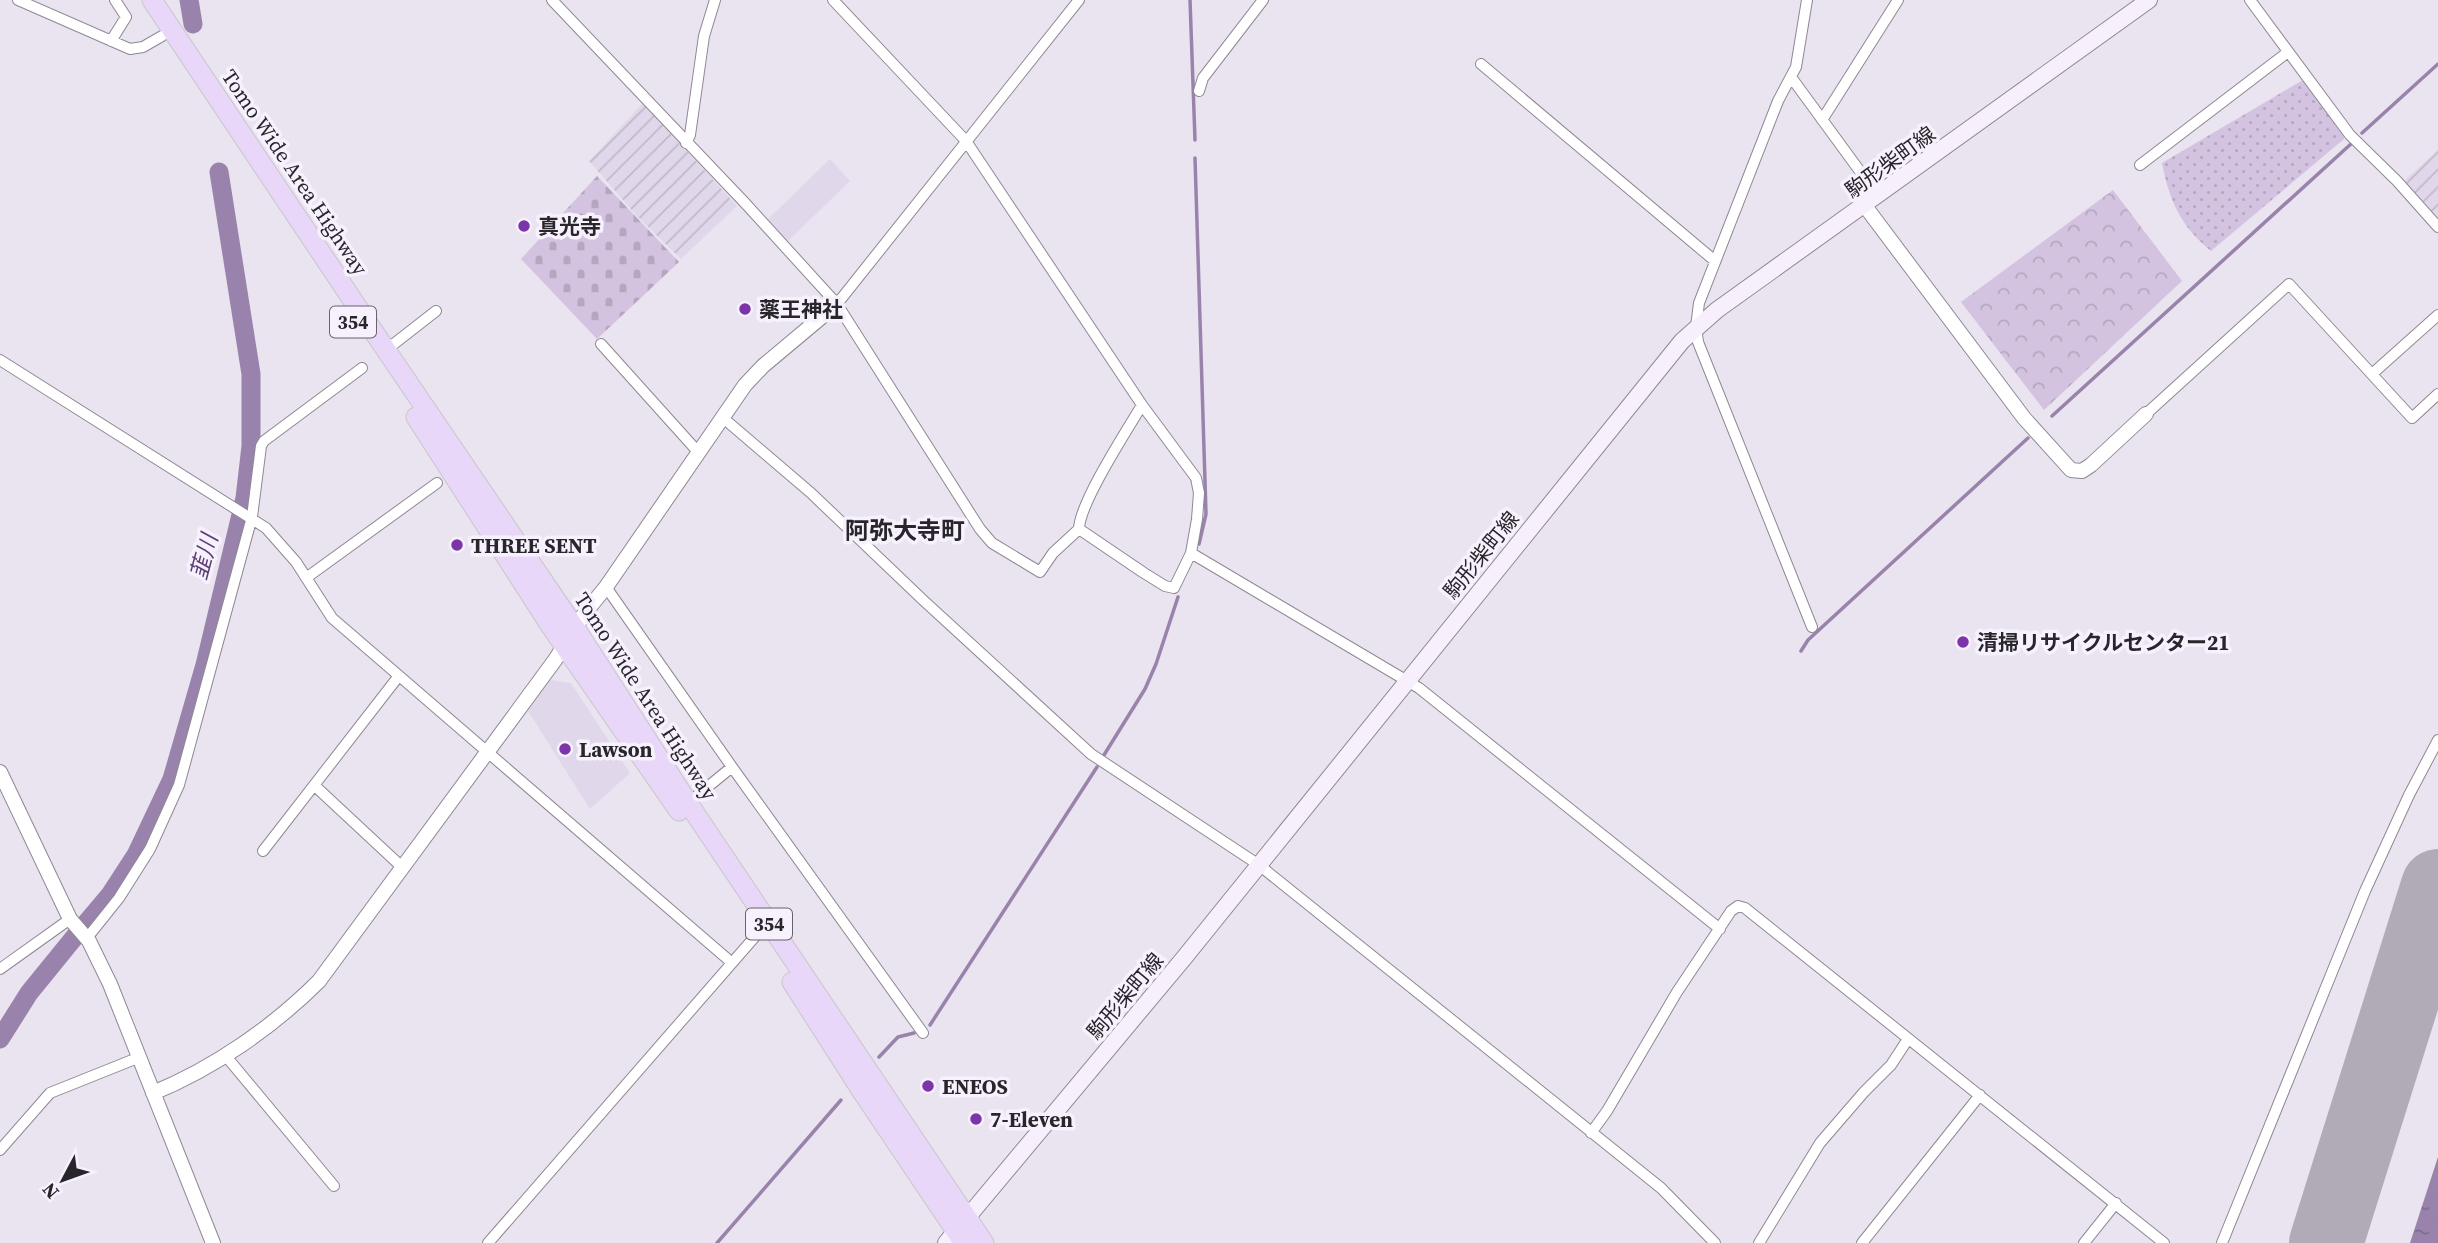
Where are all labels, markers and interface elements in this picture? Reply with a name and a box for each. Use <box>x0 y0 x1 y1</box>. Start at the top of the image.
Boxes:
street label: Tomo Wide Area Highway <box>215 64 375 281</box>
street label: 駒形柴町線 <box>1839 119 1941 205</box>
place label: 真光寺 <box>538 212 601 241</box>
marker: 真光寺 <box>516 218 532 234</box>
place label: 薬王神社 <box>759 295 843 324</box>
marker: 薬王神社 <box>737 301 753 317</box>
road number: 354 <box>330 306 376 338</box>
street label: 駒形柴町線 <box>1437 505 1525 605</box>
district label: 阿弥大寺町 <box>845 514 965 547</box>
water label: 韮川 <box>183 528 226 583</box>
place label: THREE SENT <box>471 531 597 560</box>
marker: THREE SENT <box>449 537 465 553</box>
street label: Tomo Wide Area Highway <box>568 587 724 806</box>
place label: 清掃リサイクルセンター21 <box>1977 628 2230 657</box>
marker: 清掃リサイクルセンター21 <box>1955 634 1971 650</box>
place label: Lawson <box>579 735 653 764</box>
marker: Lawson <box>557 741 573 757</box>
road number: 354 <box>746 908 792 940</box>
street label: 駒形柴町線 <box>1080 946 1170 1046</box>
place label: ENEOS <box>942 1072 1008 1101</box>
marker: ENEOS <box>920 1078 936 1094</box>
place label: 7-Eleven <box>990 1105 1073 1134</box>
marker: 7-Eleven <box>968 1111 984 1127</box>
north arrow <box>28 1145 98 1215</box>
text: N <box>36 1177 65 1205</box>

